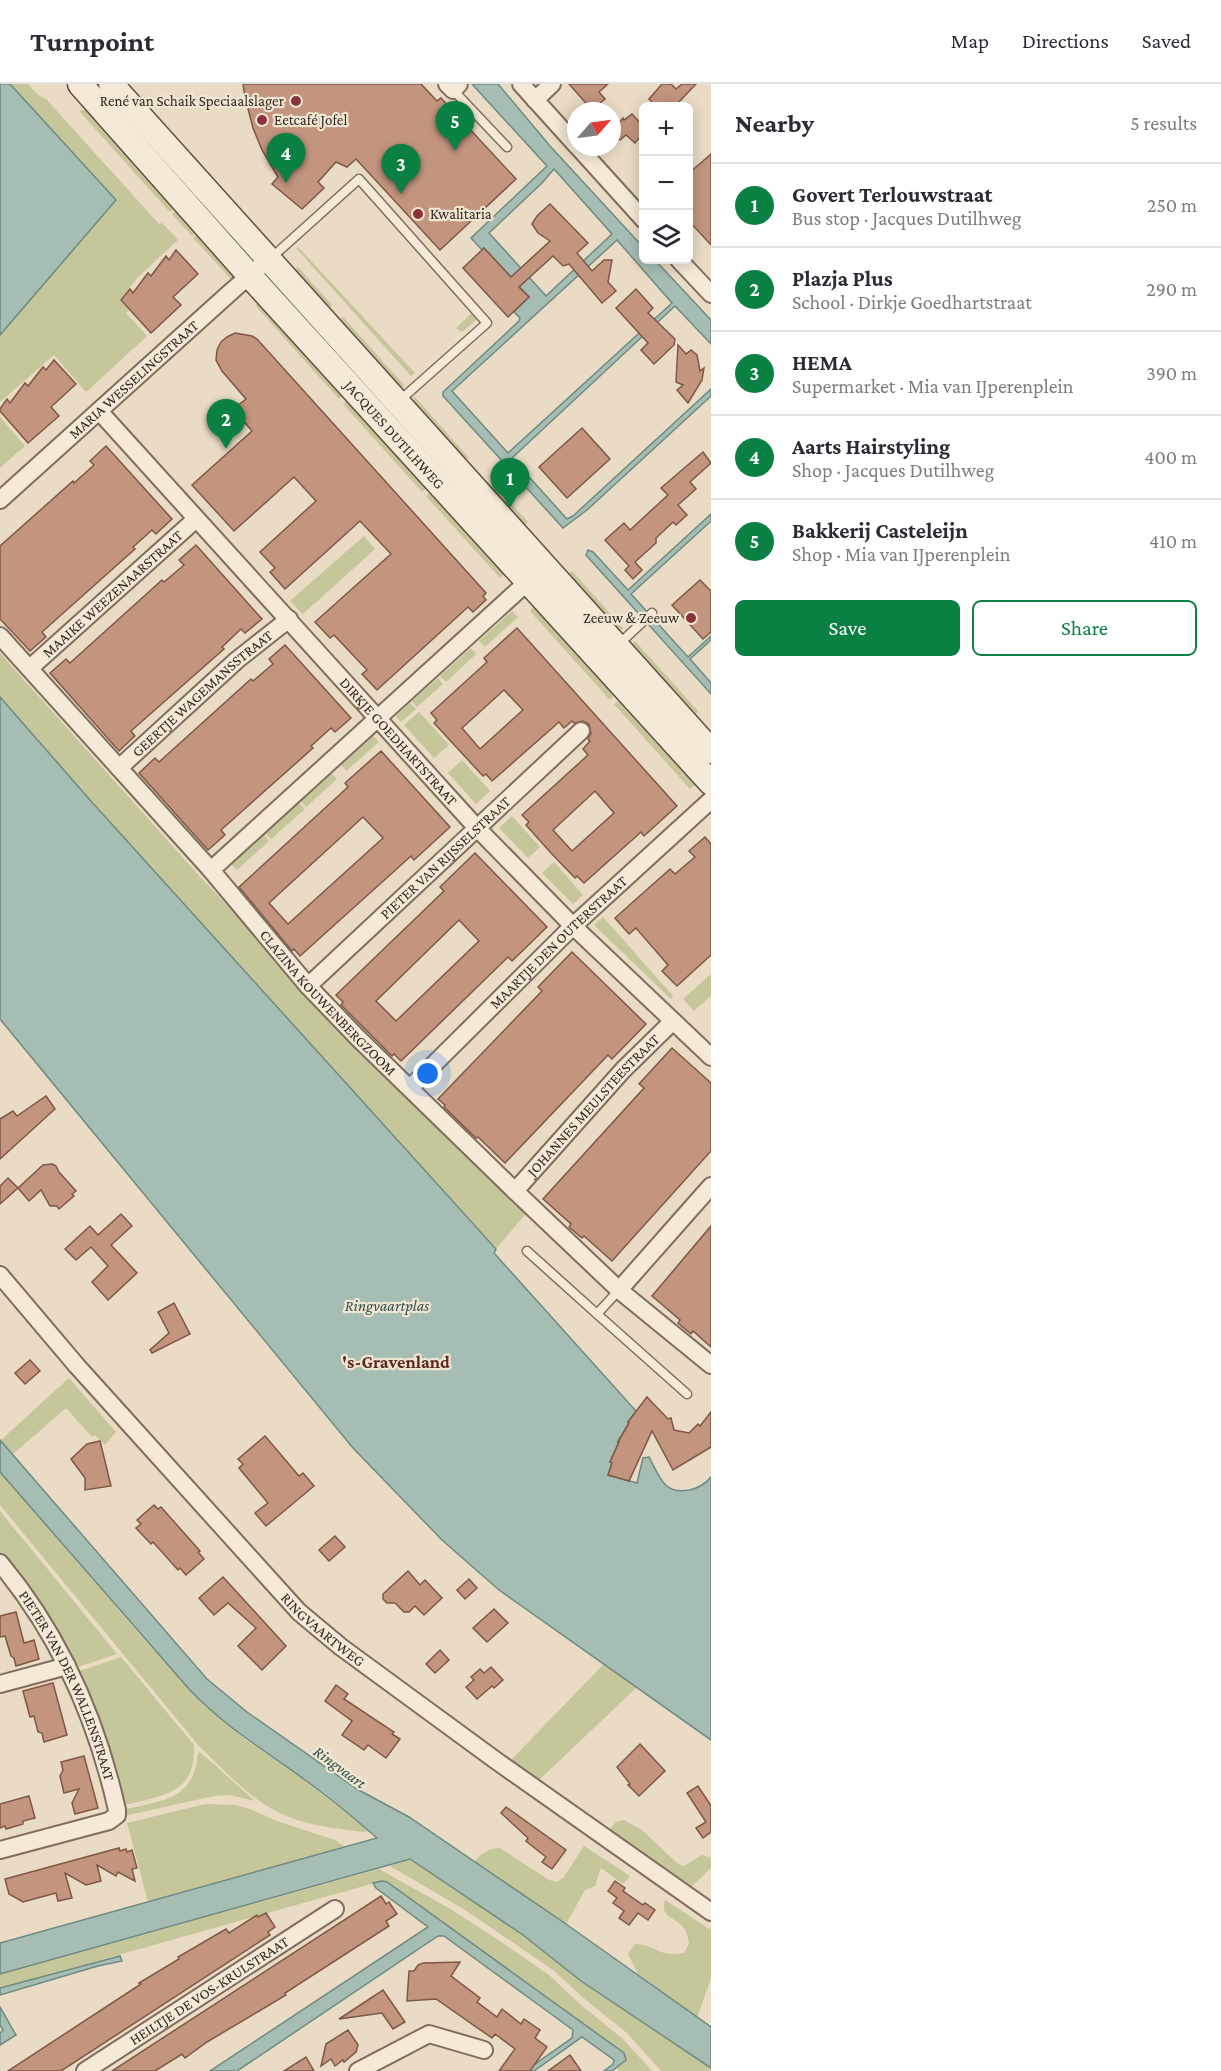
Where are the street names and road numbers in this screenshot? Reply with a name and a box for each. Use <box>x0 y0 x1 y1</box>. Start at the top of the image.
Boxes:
street label: MARIA WESSELINGSTRAAT <box>66 317 202 442</box>
street label: JACQUES DUTILHWEG <box>339 376 448 492</box>
street label: MAAIKE WEEZENAARSTRAAT <box>39 527 186 661</box>
street label: GEERTJE WAGEMANSSTRAAT <box>129 627 276 760</box>
street label: DIRKJE GOEDHARTSTRAAT <box>337 674 460 809</box>
street label: PIETER VAN RIJSSELSTRAAT <box>377 793 514 922</box>
street label: MAARTJE DEN OUTERSTRAAT <box>487 873 630 1012</box>
street label: CLAZINA KOUWENBERGZOOM <box>257 927 399 1079</box>
street label: JOHANNES MEULSTEESTRAAT <box>522 1031 663 1182</box>
street label: PIETER VAN DER WALLENSTRAAT <box>16 1587 117 1782</box>
street label: RINGVAARTWEG <box>278 1590 368 1670</box>
street label: HEILTJE DE VOS-KRULSTRAAT <box>127 1933 292 2048</box>

